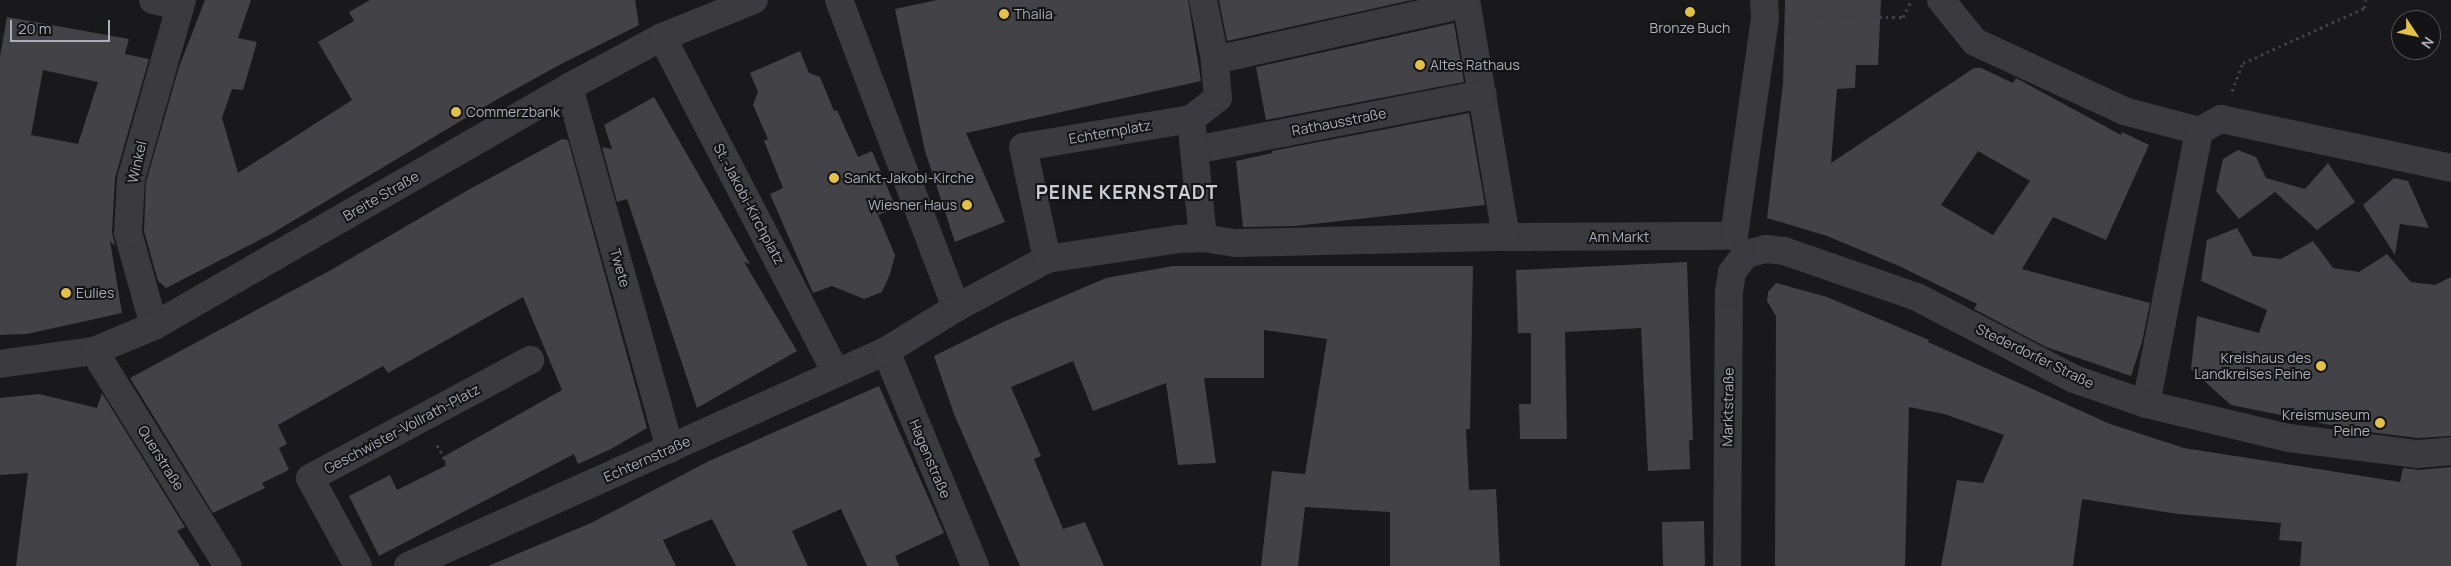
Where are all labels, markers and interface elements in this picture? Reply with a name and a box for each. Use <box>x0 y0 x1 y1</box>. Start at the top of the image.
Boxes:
place label: Thalia <box>1014 6 1053 22</box>
marker: Bronze Buch <box>1684 6 1696 18</box>
marker: Thalia <box>998 8 1010 20</box>
scale bar <box>12 10 112 42</box>
north arrow <box>2391 10 2441 60</box>
text: 20 m <box>18 18 51 39</box>
place label: Bronze Buch <box>1650 20 1730 36</box>
text: N <box>2417 34 2439 53</box>
place label: Altes Rathaus <box>1430 57 1520 73</box>
marker: Altes Rathaus <box>1414 59 1426 71</box>
place label: Commerzbank <box>466 104 560 120</box>
street label: Rathausstraße <box>1290 105 1388 139</box>
marker: Commerzbank <box>450 106 462 118</box>
street label: Echternplatz <box>1068 116 1152 148</box>
street label: Winkel <box>124 139 150 185</box>
street label: St.-Jakobi-Kirchplatz <box>710 140 788 268</box>
street label: Breite Straße <box>340 168 422 224</box>
place label: Sankt-Jakobi-Kirche <box>844 170 974 186</box>
marker: Sankt-Jakobi-Kirche <box>828 172 840 184</box>
district label: PEINE KERNSTADT <box>1034 182 1220 204</box>
place label: Wiesner Haus <box>868 197 957 213</box>
marker: Wiesner Haus <box>961 199 973 211</box>
street label: Am Markt <box>1589 229 1649 245</box>
street label: Twete <box>606 247 634 289</box>
place label: Eulies <box>76 285 114 301</box>
marker: Eulies <box>60 287 72 299</box>
street label: Stederdorfer Straße <box>1973 320 2097 392</box>
place label: Kreishaus des Landkreises Peine <box>2194 350 2311 382</box>
marker: Kreishaus des Landkreises Peine <box>2315 360 2327 372</box>
street label: Marktstraße <box>1719 367 1737 447</box>
street label: Geschwister-Vollrath-Platz <box>321 381 483 477</box>
place label: Kreismuseum Peine <box>2282 407 2370 440</box>
street label: Hagenstraße <box>906 417 954 501</box>
marker: Kreismuseum Peine <box>2374 417 2386 429</box>
street label: Querstraße <box>134 422 188 494</box>
street label: Echternstraße <box>601 432 693 486</box>

